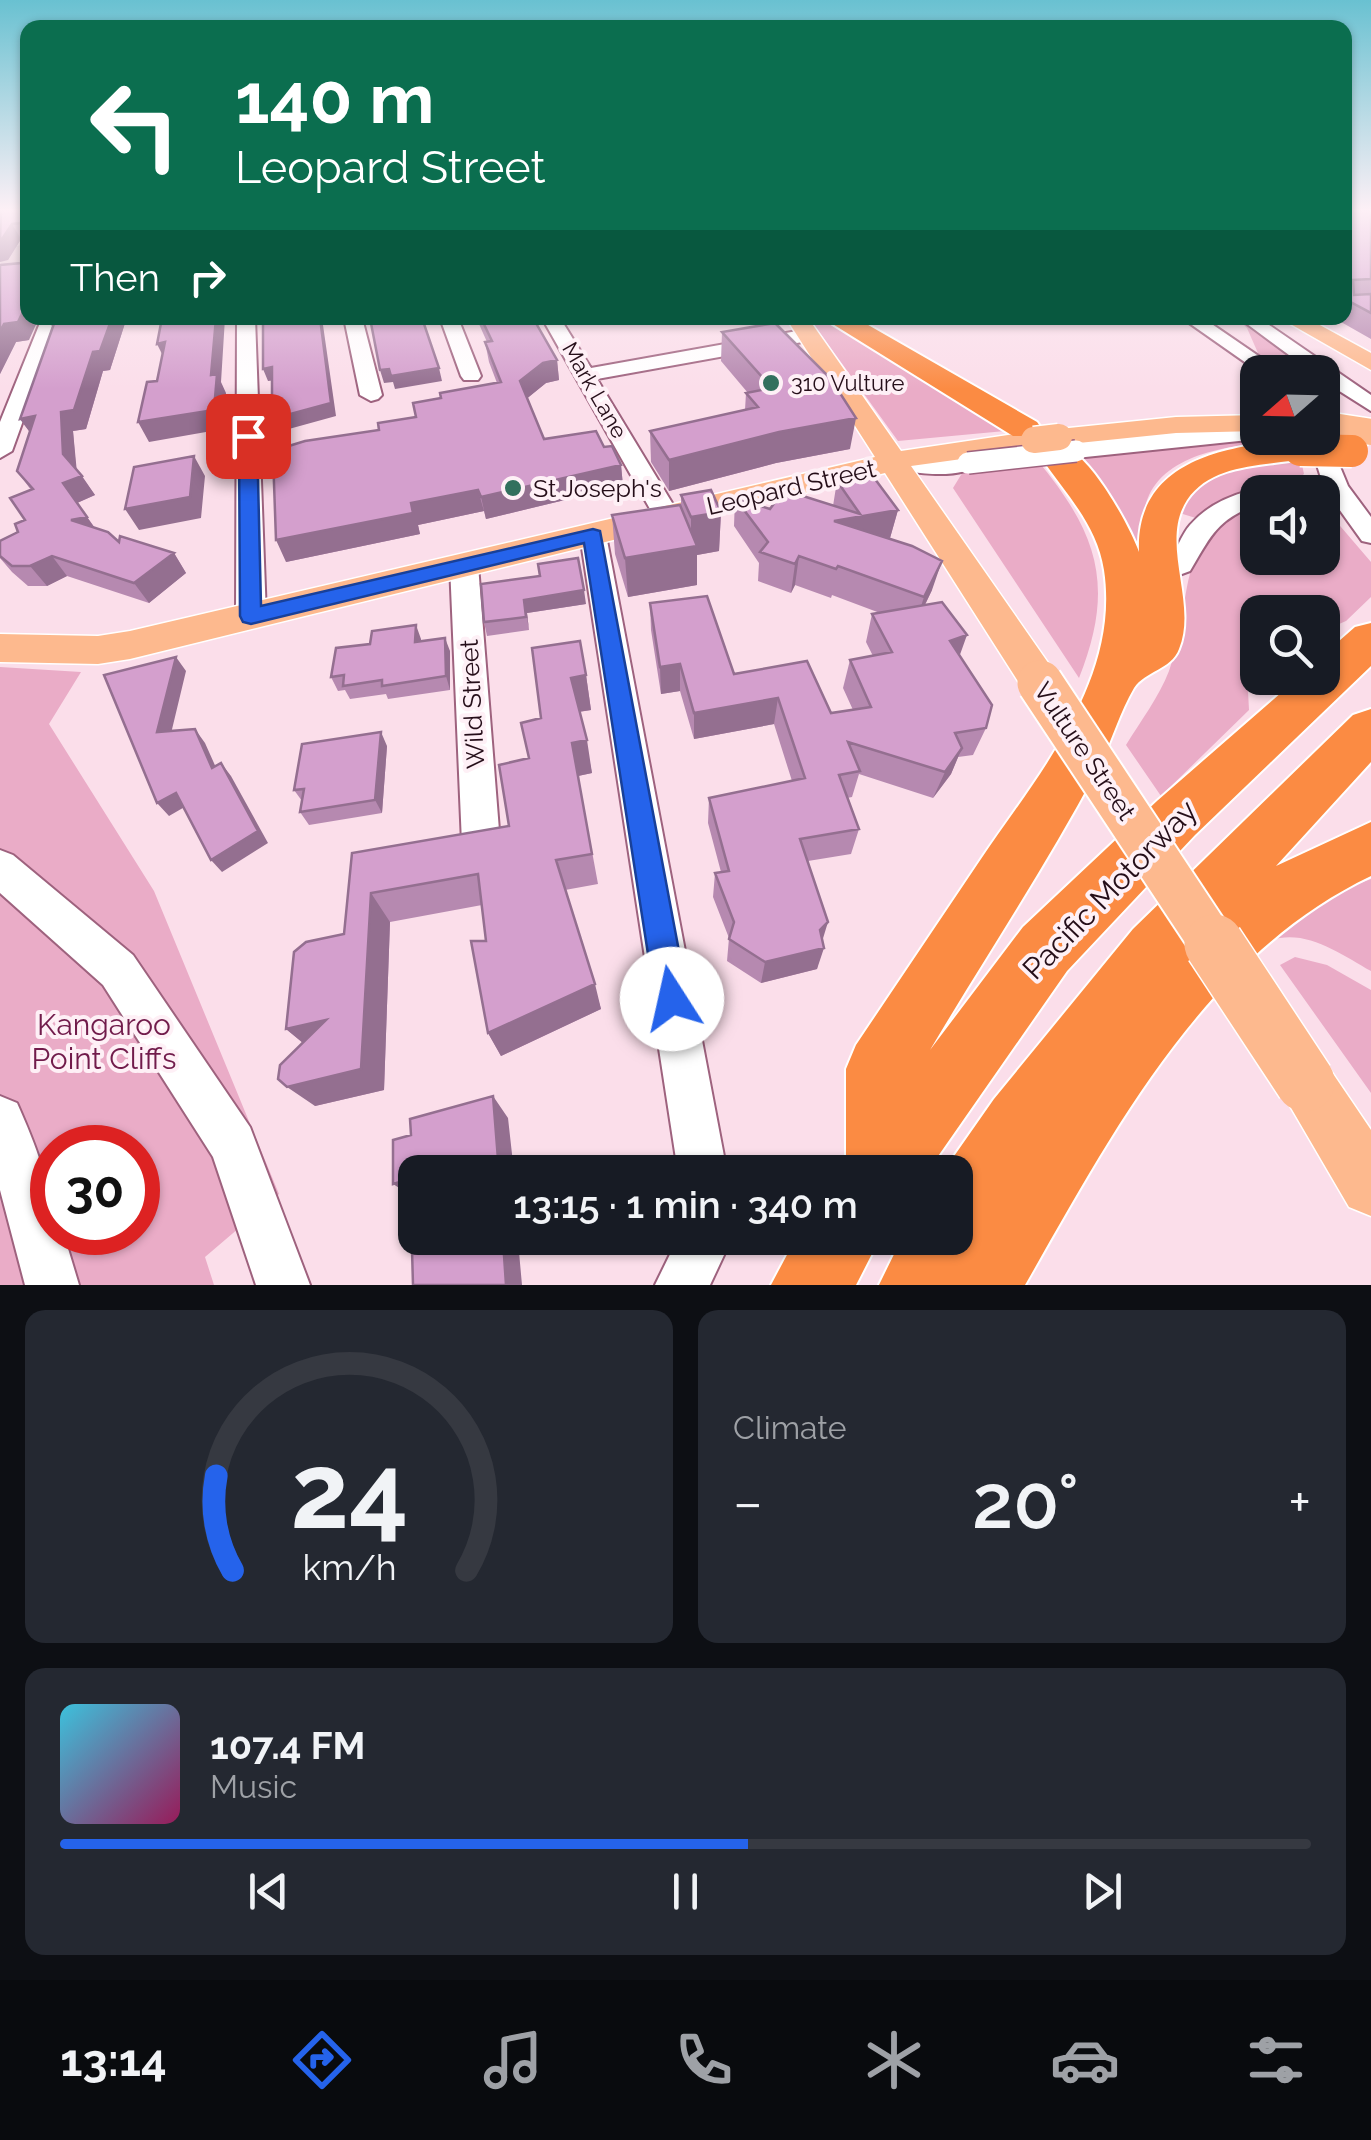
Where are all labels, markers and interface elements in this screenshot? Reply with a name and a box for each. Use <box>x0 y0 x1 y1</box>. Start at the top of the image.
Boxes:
text: 140 m <box>235 57 435 139</box>
icon: left <box>70 60 200 190</box>
text: Leopard Street <box>235 141 546 194</box>
icon: right <box>180 250 235 305</box>
text: Then <box>70 255 160 300</box>
street label: Mark Lane <box>557 337 633 443</box>
north arrow <box>1240 355 1340 455</box>
map controls <box>1240 355 1340 695</box>
place label: 310 Vulture <box>791 370 904 396</box>
marker: 310 Vulture <box>760 372 782 394</box>
pin <box>206 394 291 479</box>
icon: arrive <box>221 409 276 464</box>
street label: Leopard Street <box>704 453 879 521</box>
place label: St Joseph's <box>533 473 662 503</box>
button: sound <box>1240 475 1340 575</box>
marker: St Joseph's <box>502 477 524 499</box>
button: search <box>1240 595 1340 695</box>
street label: Wild Street <box>454 638 490 770</box>
street label: Vulture Street <box>1028 676 1142 826</box>
street label: Pacific Motorway <box>1015 793 1204 986</box>
position arrow <box>620 947 724 1051</box>
park label: Kangaroo Point Cliffs <box>31 1007 177 1076</box>
speed limit sign: 30 <box>30 1125 160 1255</box>
text: 13:15 · 1 min · 340 m <box>513 1182 858 1227</box>
text: Climate <box>733 1409 847 1446</box>
text: 24 <box>290 1430 408 1552</box>
text: 20° <box>972 1457 1079 1546</box>
text: − <box>733 1470 763 1535</box>
text: + <box>1288 1470 1311 1535</box>
text: km/h <box>302 1546 396 1588</box>
text: 107.4 FM <box>210 1723 365 1768</box>
text: Music <box>210 1768 297 1805</box>
icon: previous <box>241 1864 296 1919</box>
icon: pause <box>658 1864 713 1919</box>
icon: next <box>1075 1864 1130 1919</box>
icon: directions <box>287 2025 357 2095</box>
icon: music <box>478 2025 548 2095</box>
icon: phone <box>669 2025 739 2095</box>
icon: climate <box>859 2025 929 2095</box>
icon: car <box>1050 2025 1120 2095</box>
icon: filters <box>1241 2025 1311 2095</box>
text: 13:14 <box>60 2034 167 2087</box>

